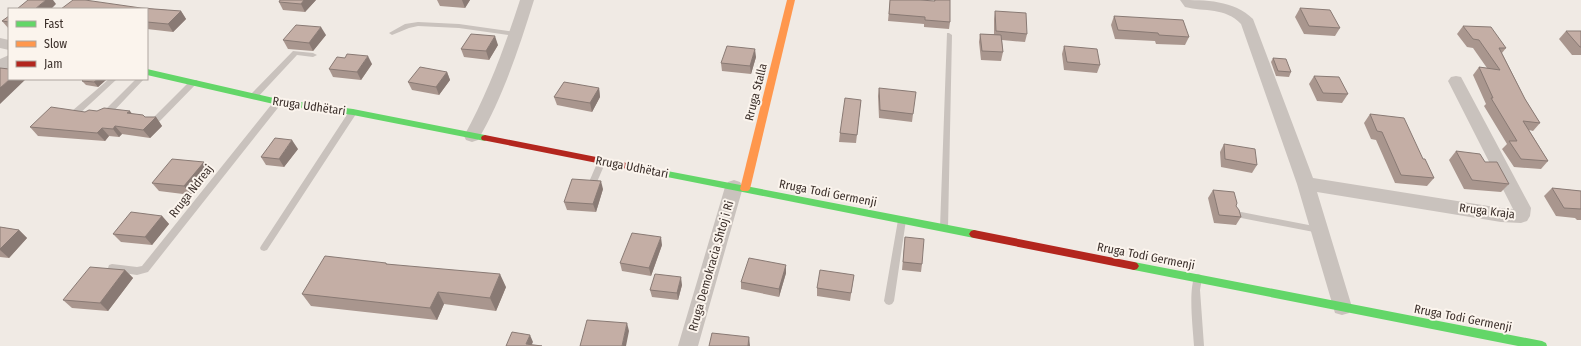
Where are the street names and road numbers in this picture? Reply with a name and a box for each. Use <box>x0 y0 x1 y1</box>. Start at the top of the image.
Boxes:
street label: Rruga Stalla <box>742 62 770 122</box>
street label: Rruga Udhëtari <box>271 94 347 118</box>
street label: Rruga Udhëtari <box>594 153 670 181</box>
street label: Rruga Ndreaj <box>166 162 216 220</box>
street label: Rruga Todi Germenji <box>778 177 878 209</box>
street label: Rruga Demokracia Shtoj i Ri <box>686 199 736 333</box>
street label: Rruga Kraja <box>1458 201 1516 221</box>
street label: Rruga Todi Germenji <box>1096 240 1196 272</box>
street label: Rruga Todi Germenji <box>1413 302 1513 334</box>

